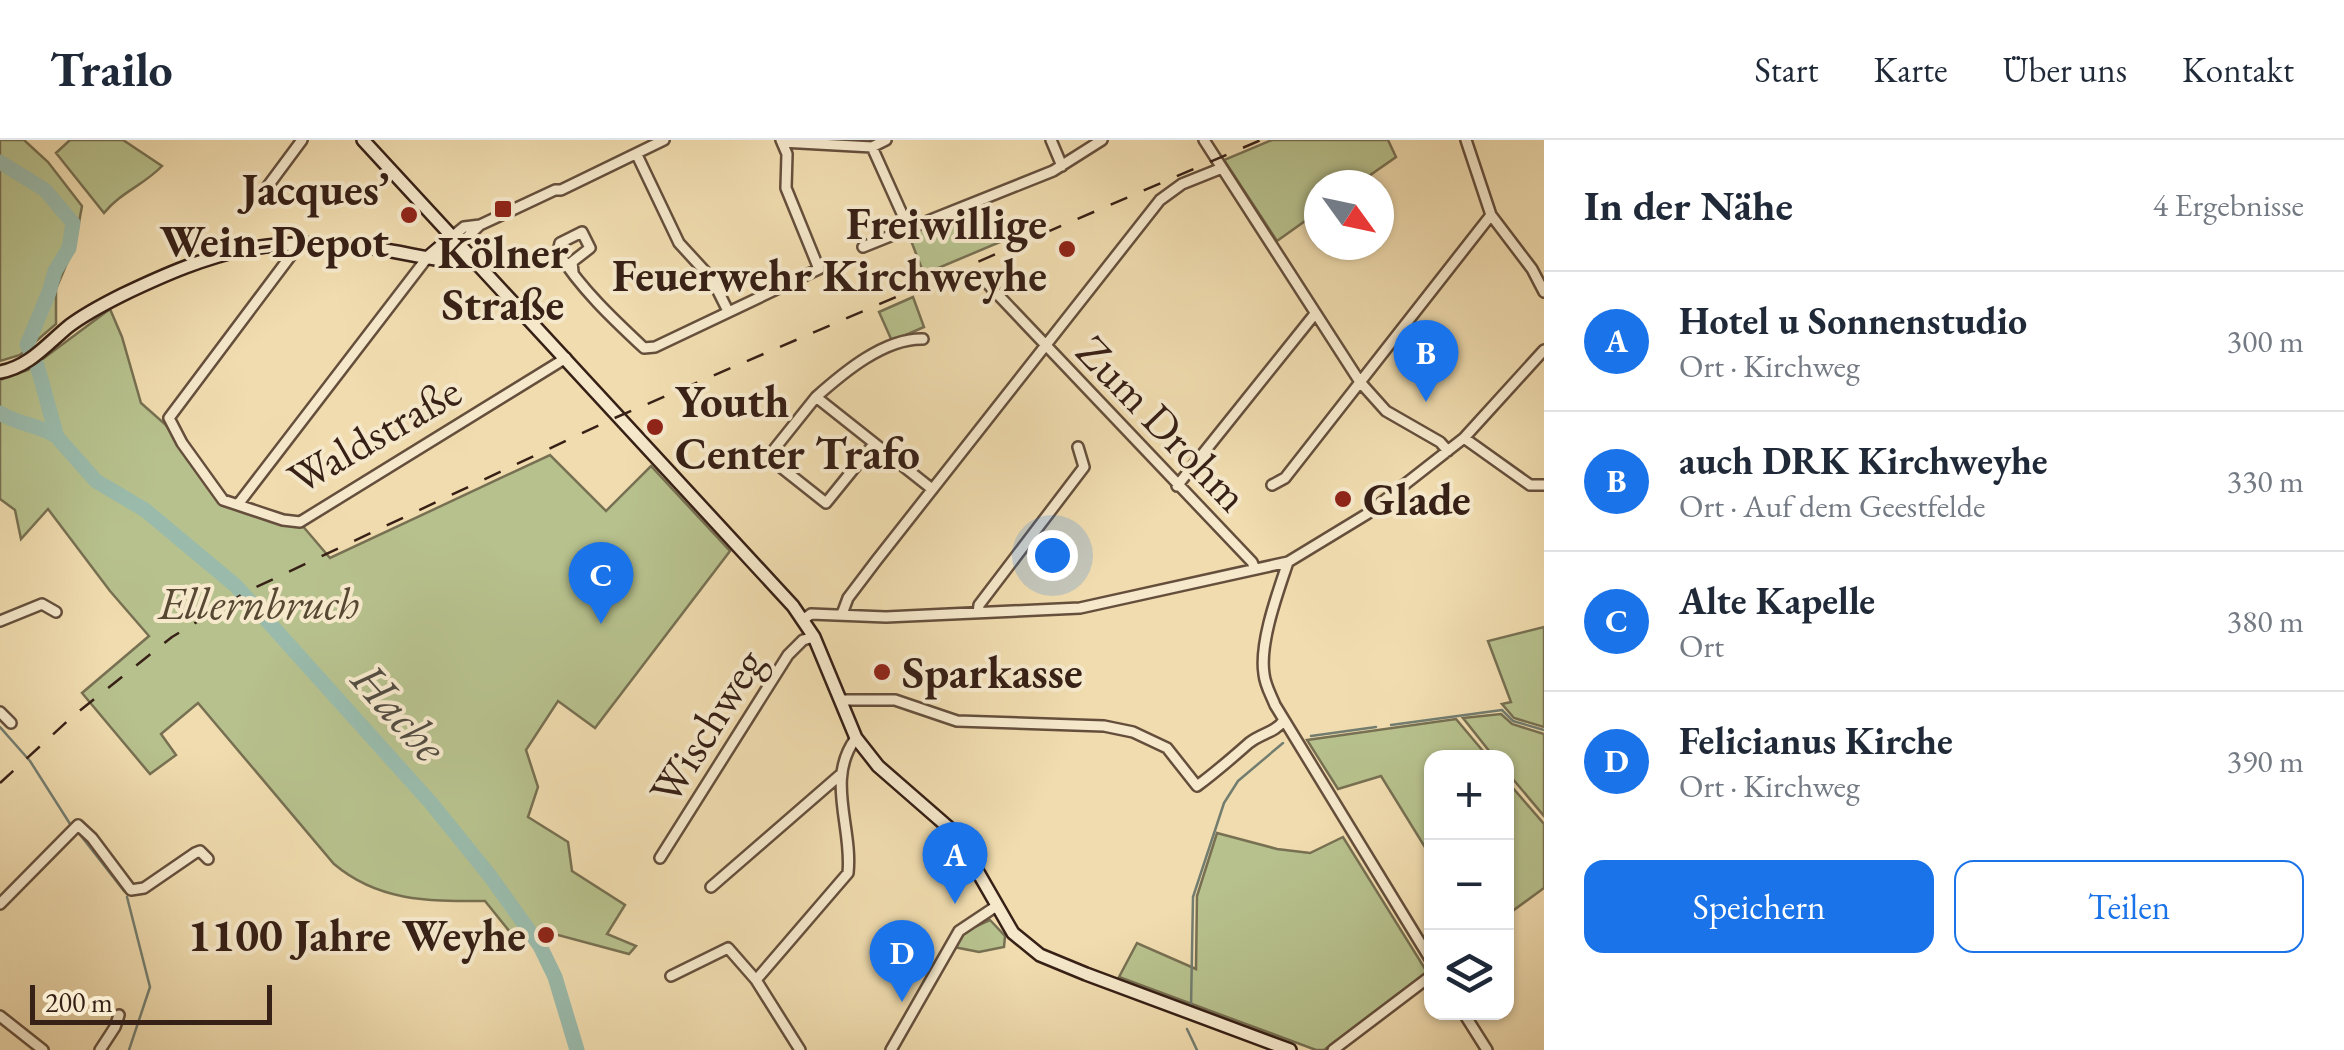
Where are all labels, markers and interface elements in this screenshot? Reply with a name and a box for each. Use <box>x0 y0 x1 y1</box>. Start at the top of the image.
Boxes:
text: Trailo <box>50 38 173 100</box>
text: Start <box>1754 47 1818 92</box>
text: Karte <box>1873 47 1948 92</box>
text: Über uns <box>2003 47 2127 92</box>
text: Kontakt <box>2182 47 2294 92</box>
place label: Jacques’ Wein-Depot <box>159 160 389 270</box>
north arrow <box>1304 170 1394 260</box>
text: In der Nähe <box>1584 178 1793 233</box>
text: 4 Ergebnisse <box>2153 184 2304 226</box>
place label: Freiwillige Feuerwehr Kirchweyhe <box>612 194 1047 304</box>
marker: Kölner Straße <box>492 198 514 220</box>
marker: Jacques’ Wein-Depot <box>398 204 420 226</box>
place label: Kölner Straße <box>437 223 569 333</box>
marker: Freiwillige Feuerwehr Kirchweyhe <box>1056 238 1078 260</box>
text: Hotel u Sonnenstudio <box>1679 296 2027 345</box>
pin: B <box>1394 320 1458 402</box>
text: A <box>1605 320 1628 362</box>
text: 300 m <box>2227 320 2304 362</box>
street label: Zum Drohm <box>1064 322 1262 524</box>
text: Ort · Kirchweg <box>1679 345 1860 387</box>
street label: Waldstraße <box>277 361 471 507</box>
place label: Youth Center Trafo <box>675 372 920 482</box>
marker: Youth Center Trafo <box>644 416 666 438</box>
text: auch DRK Kirchweyhe <box>1679 436 2048 485</box>
text: B <box>1606 460 1627 502</box>
text: 330 m <box>2227 460 2304 502</box>
place label: Glade <box>1363 470 1471 528</box>
text: Ort · Auf dem Geestfelde <box>1679 485 1985 527</box>
marker: Glade <box>1332 488 1354 510</box>
your location <box>1027 530 1078 581</box>
pin: C <box>568 542 634 624</box>
park label: Ellernbruch <box>157 574 359 632</box>
text: Alte Kapelle <box>1679 576 1875 625</box>
text: C <box>1605 600 1628 642</box>
text: 380 m <box>2227 600 2304 642</box>
text: Ort <box>1679 625 1724 667</box>
street label: Wischweg <box>636 637 777 815</box>
place label: Sparkasse <box>902 643 1083 701</box>
water label: Hache <box>338 648 461 775</box>
marker: Sparkasse <box>871 661 893 683</box>
text: Felicianus Kirche <box>1679 716 1953 765</box>
text: D <box>1604 740 1629 782</box>
text: 390 m <box>2227 740 2304 782</box>
map controls <box>1424 750 1514 1020</box>
button: + <box>1424 750 1514 840</box>
text: Ort · Kirchweg <box>1679 765 1860 807</box>
pin: A <box>922 822 988 904</box>
button: − <box>1424 840 1514 930</box>
button: Speichern <box>1584 860 1934 953</box>
button: Teilen <box>1954 860 2304 953</box>
place label: 1100 Jahre Weyhe <box>188 906 526 964</box>
pin: D <box>870 920 934 1002</box>
marker: 1100 Jahre Weyhe <box>535 924 557 946</box>
button: layers <box>1424 930 1514 1020</box>
scale bar <box>30 980 272 1024</box>
text: 200 m <box>45 984 113 1020</box>

